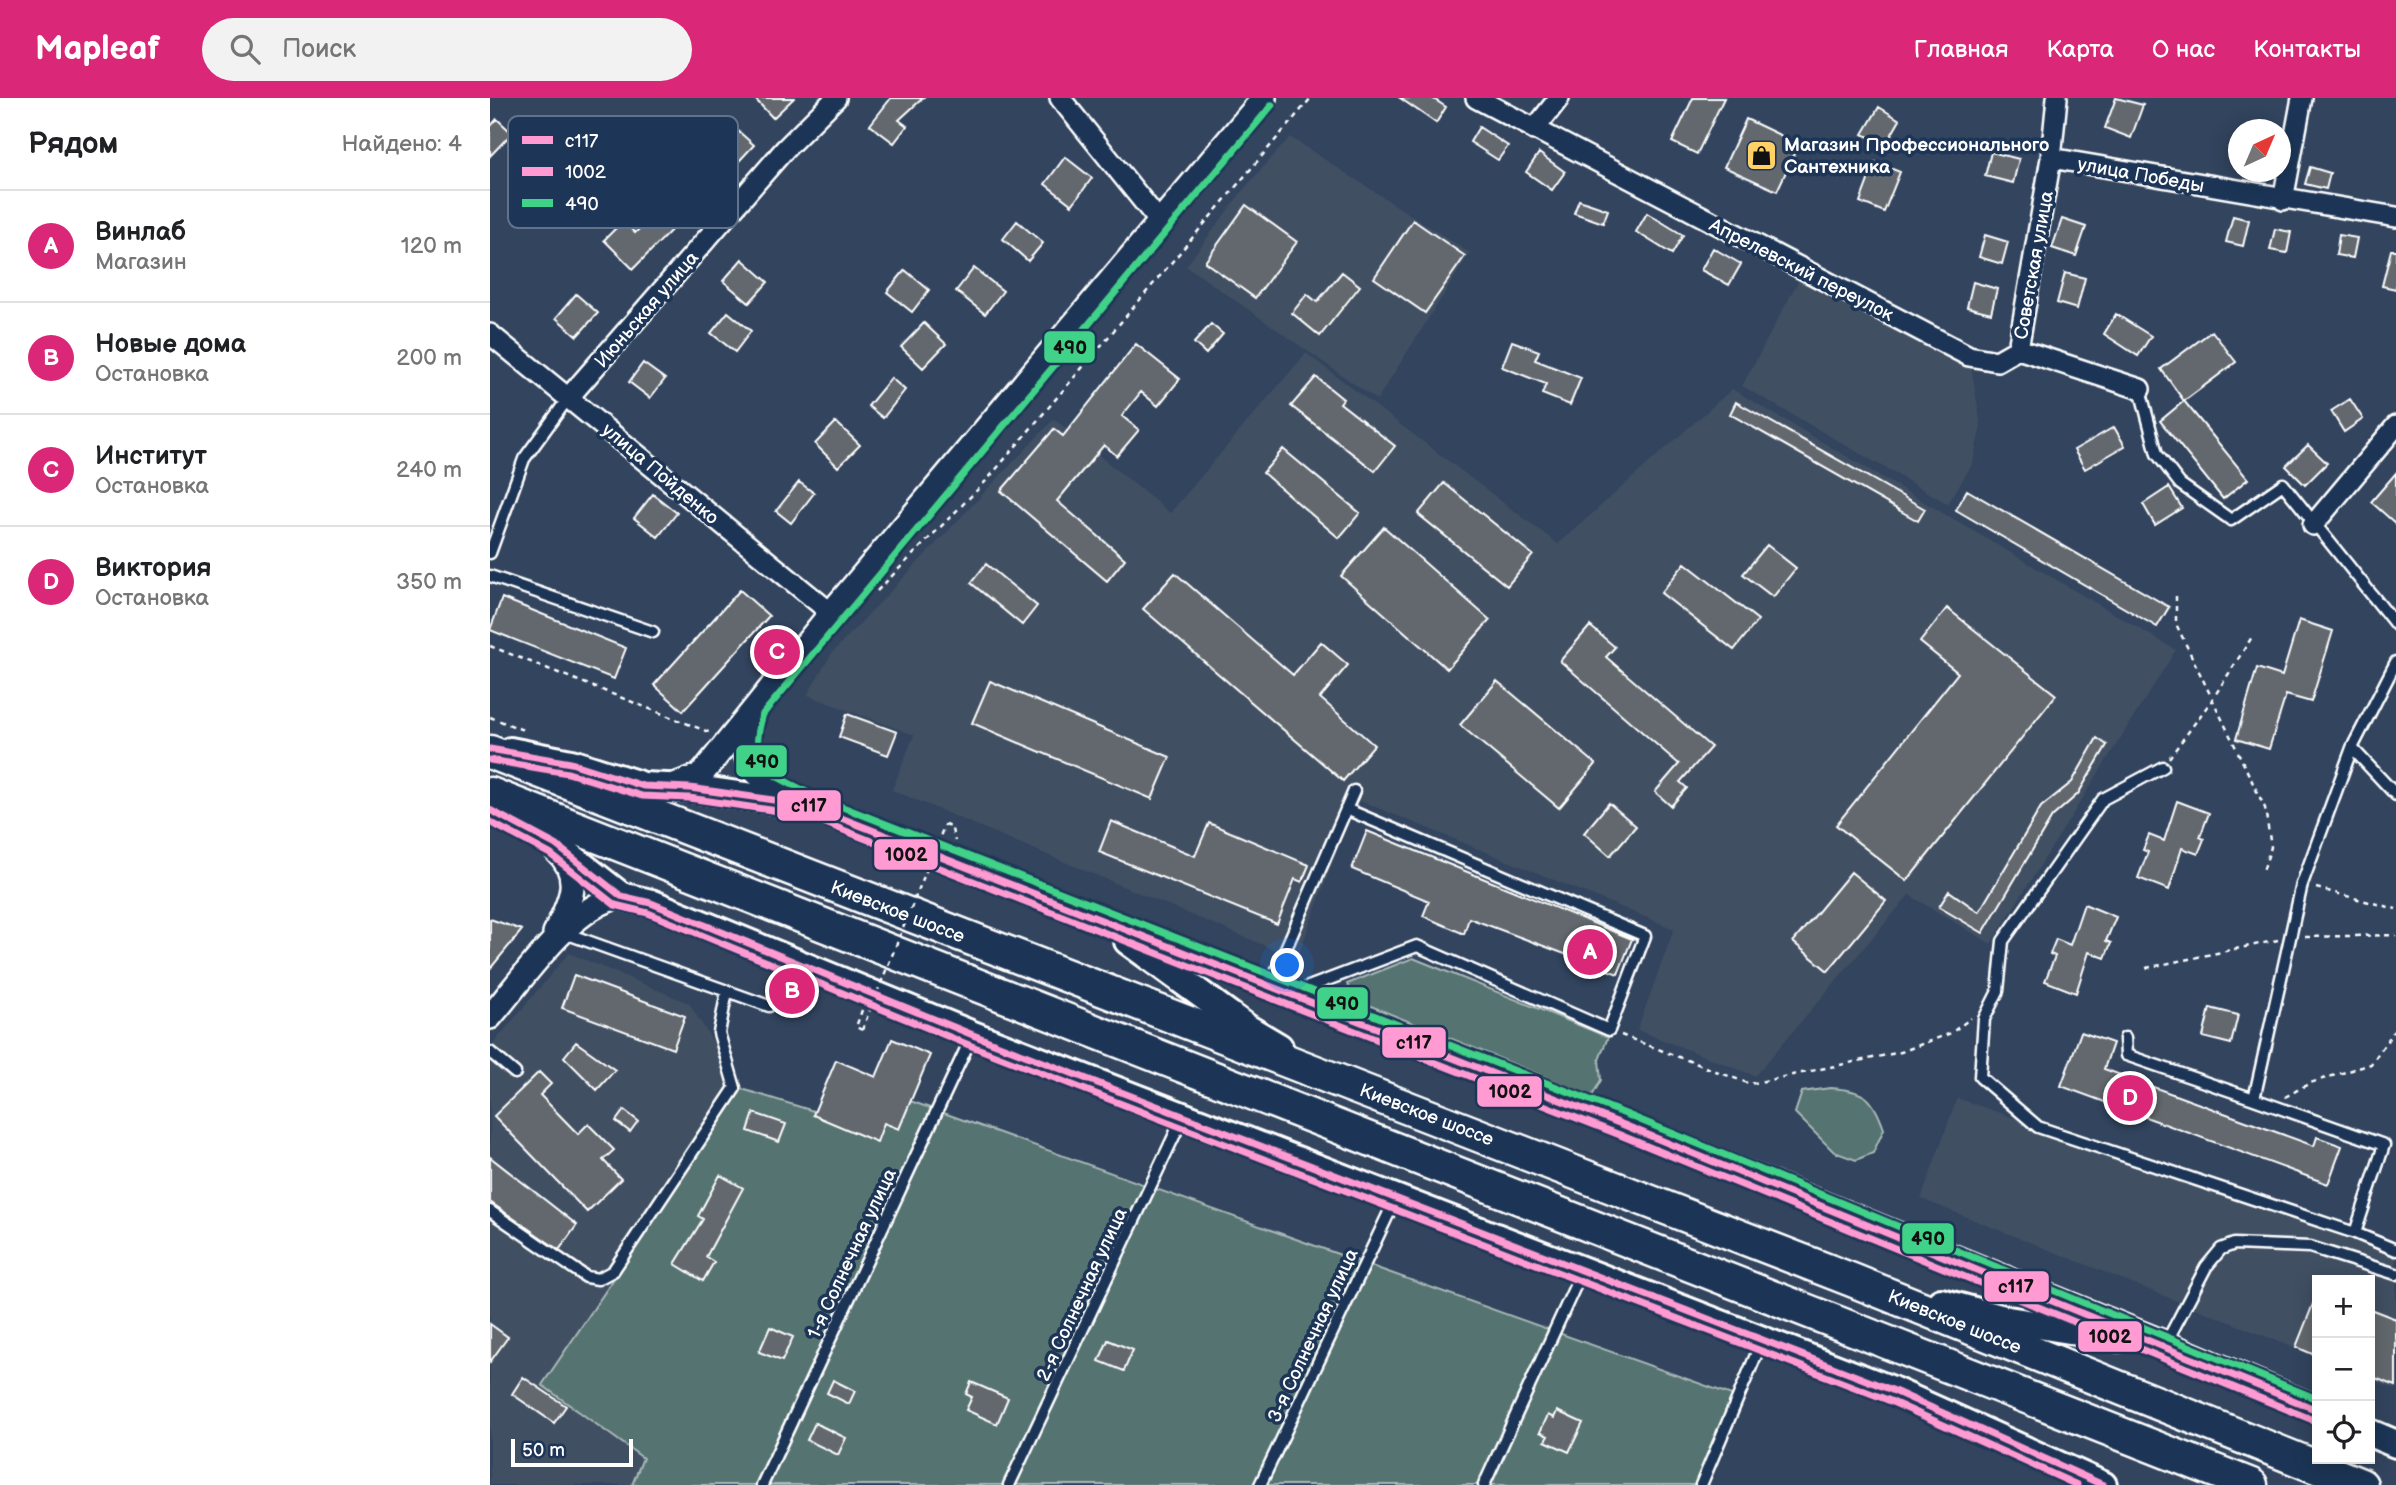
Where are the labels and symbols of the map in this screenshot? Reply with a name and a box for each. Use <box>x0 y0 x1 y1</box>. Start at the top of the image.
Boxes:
legend <box>508 116 738 228</box>
north arrow <box>2228 119 2291 182</box>
text: с117 <box>565 130 599 153</box>
place label: Магазин Профессионального Сантехника <box>1784 134 2049 179</box>
shop icon: Магазин Профессионального Сантехника <box>1744 138 1778 172</box>
street label: улица Победы <box>2076 153 2206 198</box>
text: 1002 <box>565 161 607 184</box>
street label: Советская улица <box>2010 189 2059 341</box>
text: 490 <box>565 193 599 216</box>
street label: Апрелевский переулок <box>1704 213 1897 327</box>
street label: Июньская улица <box>590 247 704 373</box>
line badge: 490 <box>1043 330 1096 364</box>
text: 490 <box>1053 337 1087 360</box>
street label: улица Пойденко <box>597 419 723 530</box>
pin: C <box>754 626 800 678</box>
line badge: 490 <box>735 744 788 778</box>
text: 490 <box>745 751 779 774</box>
line badge: с117 <box>776 789 842 822</box>
text: с117 <box>791 795 828 818</box>
line badge: 1002 <box>873 838 939 871</box>
text: 1002 <box>884 844 928 867</box>
street label: Киевское шоссе <box>827 876 968 949</box>
pin: A <box>1567 926 1613 978</box>
your location <box>1270 948 1304 982</box>
pin: B <box>769 965 815 1017</box>
line badge: 490 <box>1316 986 1369 1020</box>
text: 490 <box>1325 993 1359 1016</box>
line badge: с117 <box>1381 1026 1447 1059</box>
text: с117 <box>1396 1032 1433 1055</box>
pin: D <box>2107 1072 2153 1124</box>
line badge: 1002 <box>1476 1075 1543 1108</box>
street label: Киевское шоссе <box>1356 1079 1497 1152</box>
text: 1002 <box>1488 1081 1532 1104</box>
street label: 1-я Солнечная улица <box>803 1165 902 1342</box>
street label: 2-я Солнечная улица <box>1032 1204 1133 1385</box>
line badge: 490 <box>1901 1222 1955 1255</box>
text: 490 <box>1911 1228 1945 1251</box>
street label: 3-я Солнечная улица <box>1263 1245 1364 1426</box>
line badge: с117 <box>1983 1270 2050 1303</box>
text: с117 <box>1998 1276 2035 1299</box>
street label: Киевское шоссе <box>1884 1285 2025 1360</box>
line badge: 1002 <box>2077 1320 2143 1353</box>
text: 1002 <box>2088 1326 2132 1349</box>
scale bar <box>511 1436 634 1468</box>

